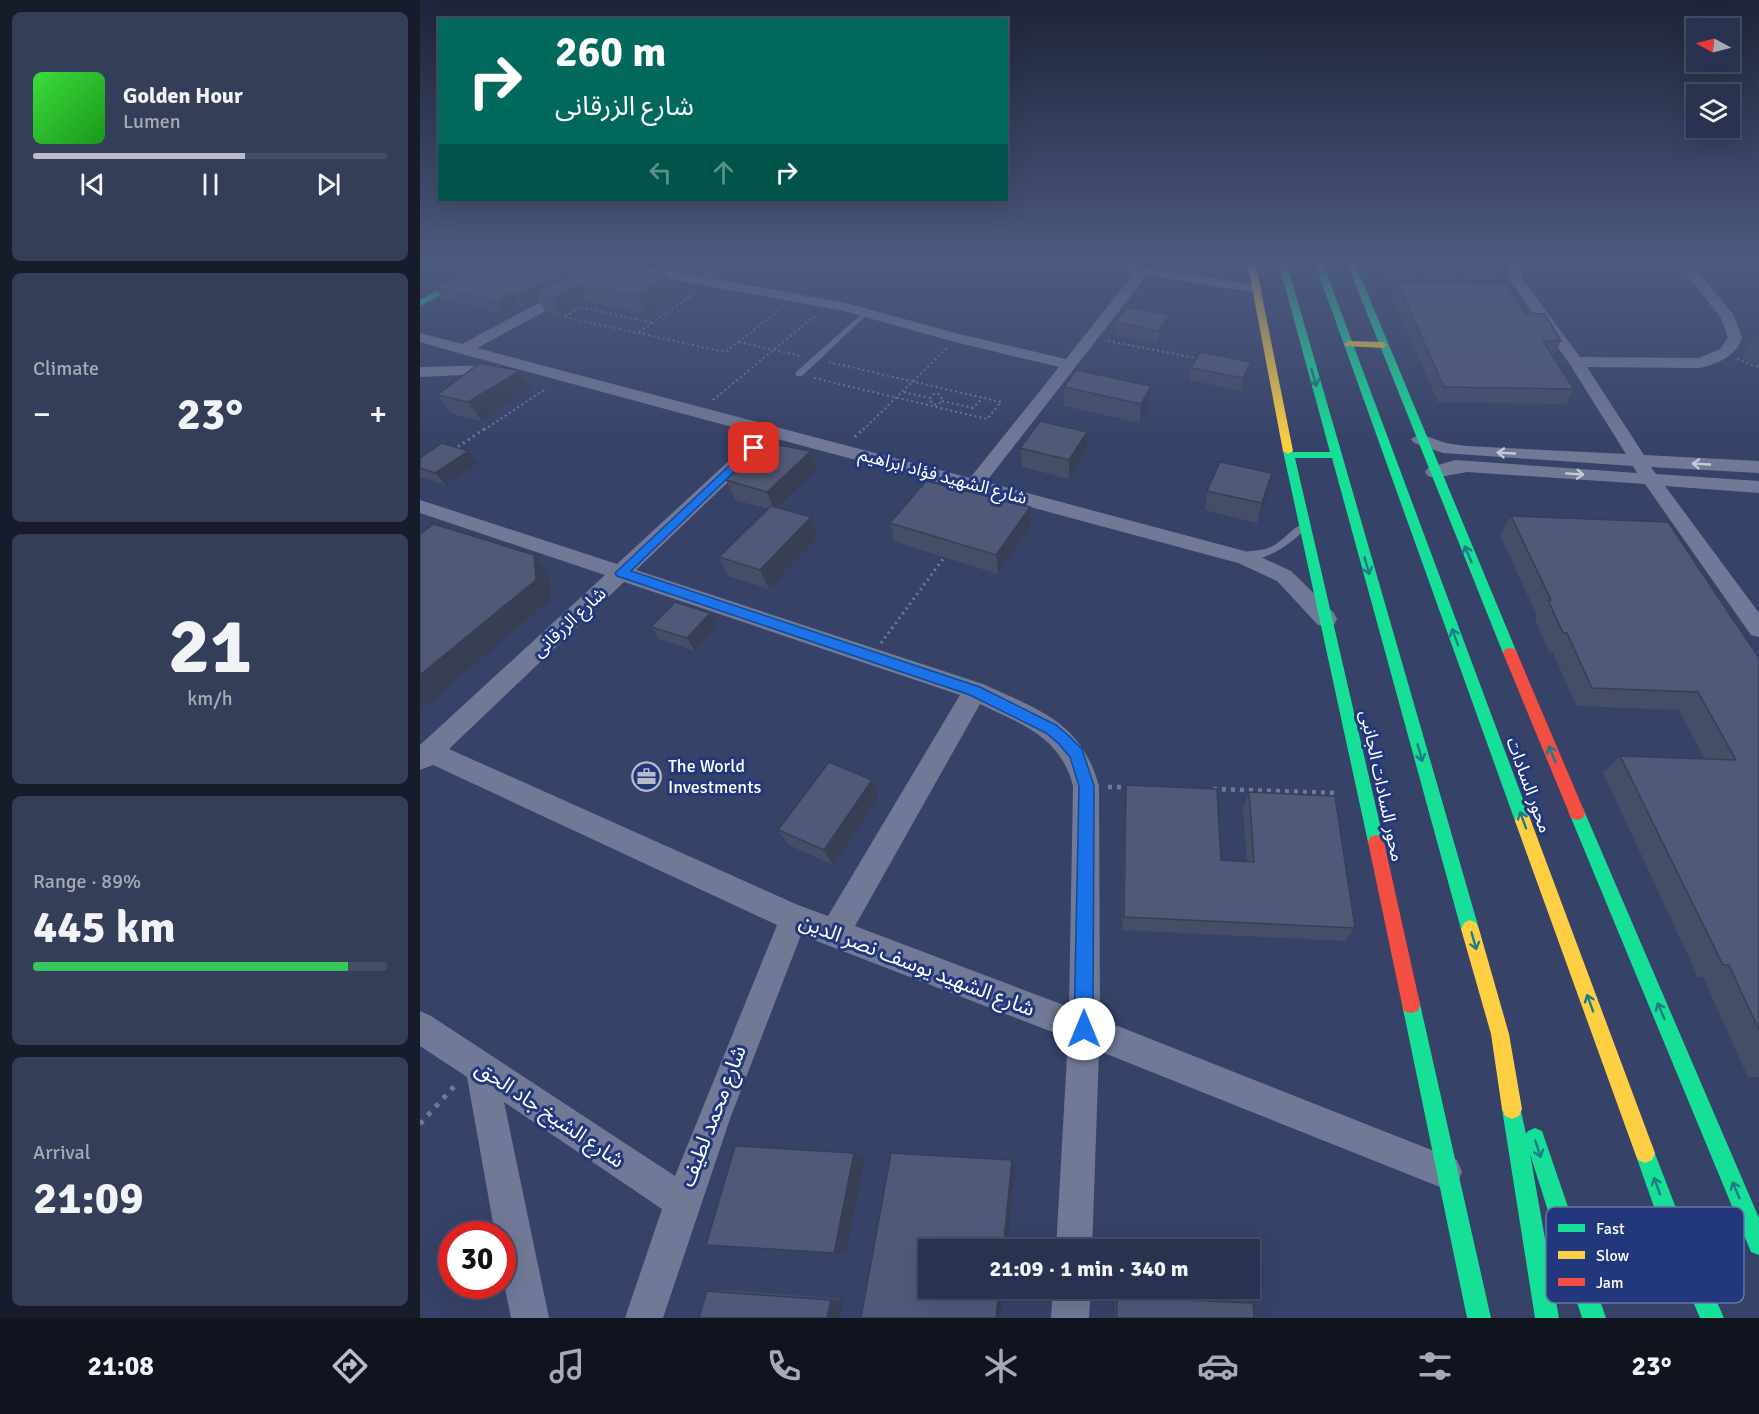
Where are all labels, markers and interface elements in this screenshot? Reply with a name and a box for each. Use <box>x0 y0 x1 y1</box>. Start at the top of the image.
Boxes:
north arrow <box>1686 18 1740 72</box>
map controls <box>1686 18 1740 138</box>
text: 260 m <box>555 27 666 78</box>
icon: right <box>456 42 534 120</box>
text: Golden Hour <box>123 82 243 109</box>
button: layers <box>1686 84 1740 138</box>
text: شارع الزرقانى <box>555 90 694 123</box>
text: Lumen <box>123 109 181 134</box>
icon: left <box>644 156 677 189</box>
icon: ahead <box>707 156 740 189</box>
icon: right <box>770 156 803 189</box>
icon: previous <box>76 168 109 201</box>
icon: pause <box>194 168 227 201</box>
icon: next <box>312 168 345 201</box>
text: Climate <box>33 356 99 381</box>
one-way arrow <box>1309 368 1320 387</box>
text: 23° <box>177 387 243 442</box>
text: − <box>33 394 51 435</box>
text: + <box>369 394 387 435</box>
pin <box>728 422 779 473</box>
icon: arrive <box>737 431 770 464</box>
street label: شارع الشهيد فؤاد ابراهيم <box>856 443 1030 512</box>
one-way arrow <box>1496 448 1516 459</box>
one-way arrow <box>1691 459 1711 470</box>
one-way arrow <box>1565 468 1585 479</box>
one-way arrow <box>1462 546 1473 564</box>
one-way arrow <box>1362 556 1373 575</box>
street label: شارع الزرقانى <box>528 582 612 664</box>
text: 21 <box>168 599 252 695</box>
one-way arrow <box>1449 628 1460 647</box>
text: km/h <box>187 686 233 711</box>
street label: محور السادات الجانبى <box>1355 708 1409 864</box>
street label: محور السادات <box>1502 734 1556 836</box>
one-way arrow <box>1415 743 1427 762</box>
one-way arrow <box>1546 745 1557 763</box>
place label: The World Investments <box>668 755 761 798</box>
office icon: The World Investments <box>631 760 663 792</box>
one-way arrow <box>1516 812 1527 830</box>
text: Range · 89% <box>33 869 141 894</box>
text: 445 km <box>33 900 176 955</box>
street label: شارع الشهيد يوسف نصر الدين <box>795 908 1038 1024</box>
one-way arrow <box>1469 931 1480 950</box>
one-way arrow <box>1583 995 1594 1013</box>
position arrow <box>1052 997 1116 1061</box>
one-way arrow <box>1655 1002 1666 1020</box>
street label: شارع محمد لطيف <box>674 1042 754 1191</box>
street label: شارع الشيخ جاد الحق <box>470 1055 629 1175</box>
one-way arrow <box>1534 1139 1545 1158</box>
text: Arrival <box>33 1140 91 1165</box>
text: 21:09 <box>33 1171 143 1226</box>
one-way arrow <box>1651 1178 1662 1196</box>
one-way arrow <box>1730 1182 1741 1200</box>
legend <box>1546 1207 1744 1303</box>
text: Fast <box>1596 1219 1625 1239</box>
speed limit sign: 30 <box>438 1221 516 1299</box>
text: Slow <box>1596 1246 1630 1266</box>
text: 21:09 · 1 min · 340 m <box>989 1255 1189 1282</box>
text: Jam <box>1596 1273 1624 1293</box>
icon: directions <box>329 1345 371 1387</box>
icon: music <box>546 1345 588 1387</box>
icon: phone <box>763 1345 805 1387</box>
icon: climate <box>980 1345 1022 1387</box>
icon: car <box>1197 1345 1239 1387</box>
icon: filters <box>1414 1345 1456 1387</box>
text: 21:08 <box>88 1350 154 1383</box>
text: 23° <box>1631 1350 1671 1383</box>

